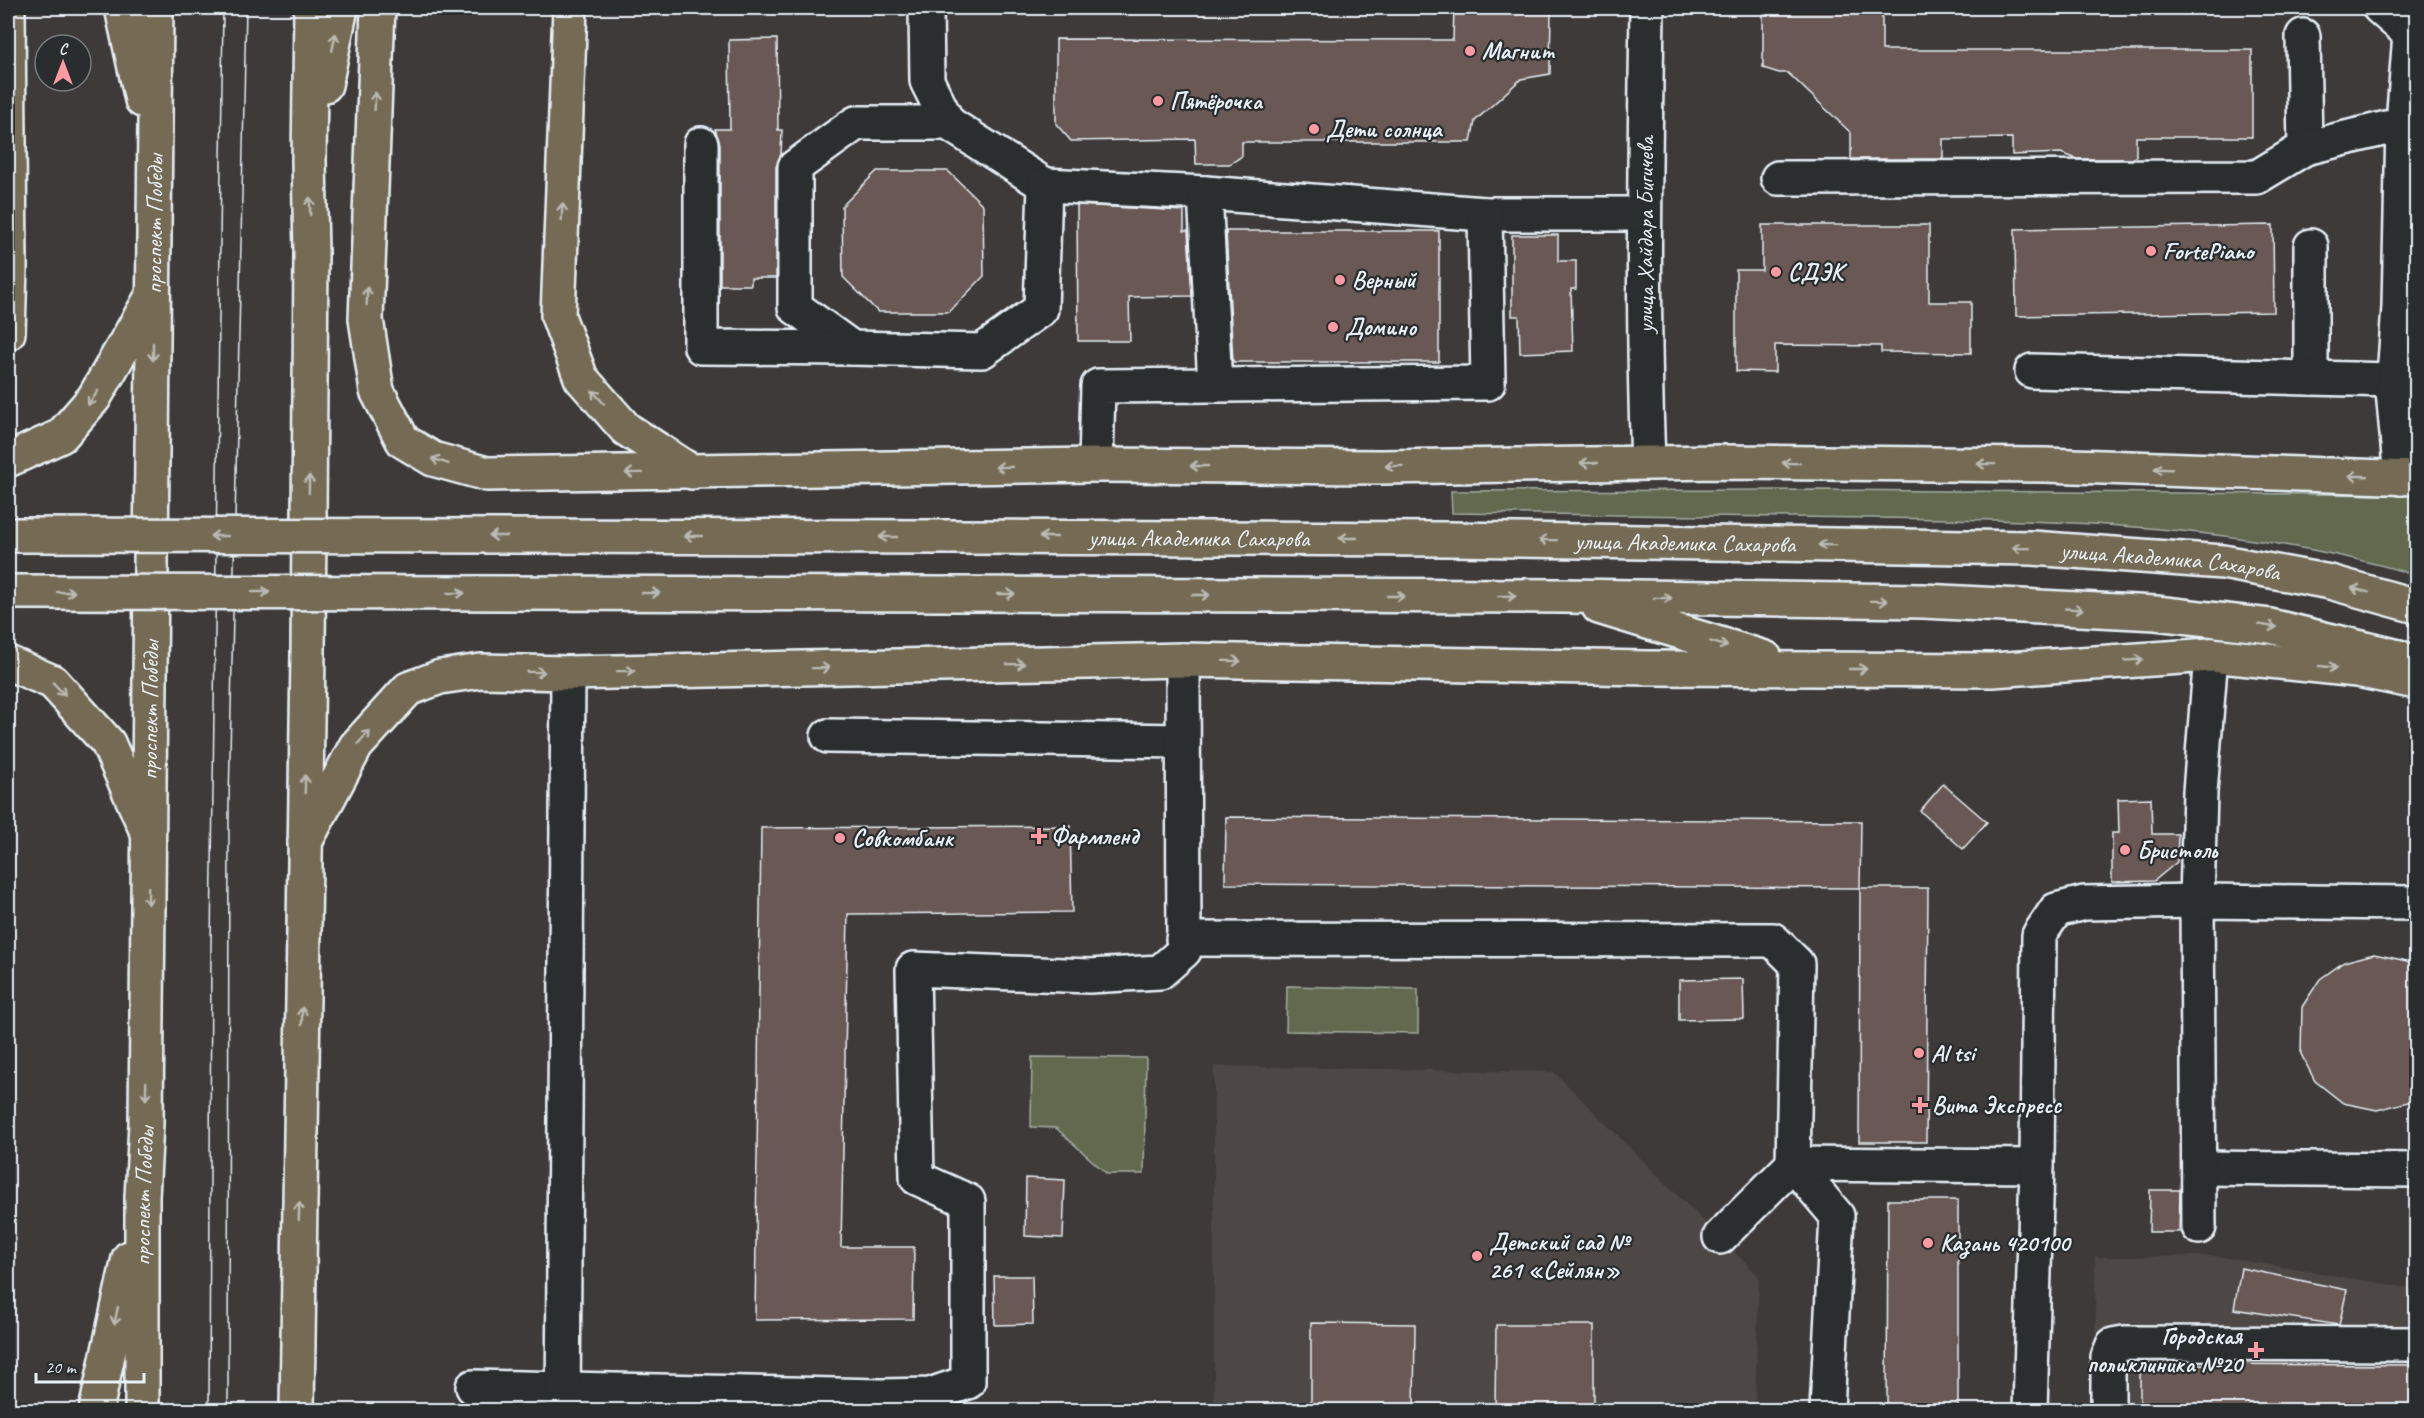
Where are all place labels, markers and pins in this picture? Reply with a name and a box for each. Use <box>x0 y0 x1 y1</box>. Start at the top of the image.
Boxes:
place label: Магнит <box>1482 36 1555 66</box>
marker: Магнит <box>1463 44 1477 58</box>
place label: Пятёрочка <box>1170 86 1263 116</box>
marker: Пятёрочка <box>1151 94 1165 108</box>
place label: Дети солнца <box>1326 114 1444 144</box>
marker: Дети солнца <box>1307 122 1321 136</box>
place label: FortePiano <box>2163 236 2256 266</box>
marker: FortePiano <box>2144 244 2158 258</box>
place label: СДЭК <box>1788 257 1848 287</box>
place label: Верный <box>1352 265 1418 295</box>
marker: СДЭК <box>1769 265 1783 279</box>
marker: Верный <box>1333 273 1347 287</box>
place label: Домино <box>1345 312 1418 342</box>
marker: Домино <box>1326 320 1340 334</box>
place label: Фармленд <box>1051 821 1141 851</box>
place label: Совкомбанк <box>852 823 955 853</box>
marker: Фармленд <box>1032 829 1046 843</box>
marker: Совкомбанк <box>833 831 847 845</box>
place label: Бристоль <box>2137 835 2219 865</box>
marker: Бристоль <box>2118 843 2132 857</box>
place label: Al tsi <box>1931 1038 1978 1068</box>
marker: Al tsi <box>1912 1046 1926 1060</box>
place label: Вита Экспресс <box>1932 1090 2062 1120</box>
marker: Вита Экспресс <box>1913 1098 1927 1112</box>
place label: Детский сад № 261 «Сейлян» <box>1489 1227 1633 1285</box>
place label: Казань 420100 <box>1940 1228 2072 1259</box>
marker: Казань 420100 <box>1921 1236 1935 1250</box>
marker: Детский сад № 261 «Сейлян» <box>1470 1249 1484 1263</box>
place label: Городская поликлиника №20 <box>2087 1321 2244 1379</box>
marker: Городская поликлиника №20 <box>2247 1341 2265 1359</box>

